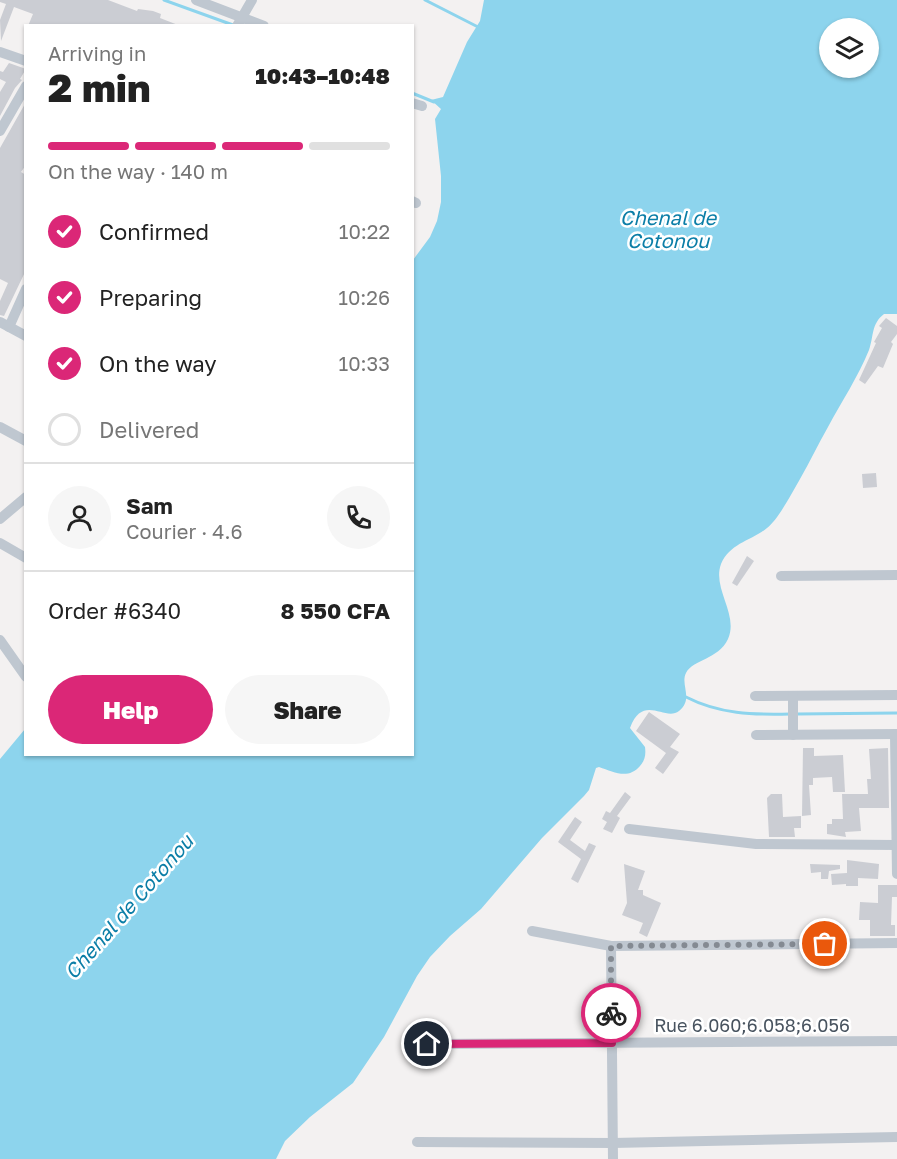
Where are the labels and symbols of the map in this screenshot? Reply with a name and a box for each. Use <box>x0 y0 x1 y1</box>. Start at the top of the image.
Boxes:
water label: Chenal de Cotonou <box>620 205 718 252</box>
water label: Chenal de Cotonou <box>59 828 199 983</box>
pin <box>799 918 850 969</box>
courier <box>581 983 641 1043</box>
street label: Rue 6.060;6.058;6.056 <box>654 1014 850 1036</box>
pin <box>401 1018 452 1069</box>

